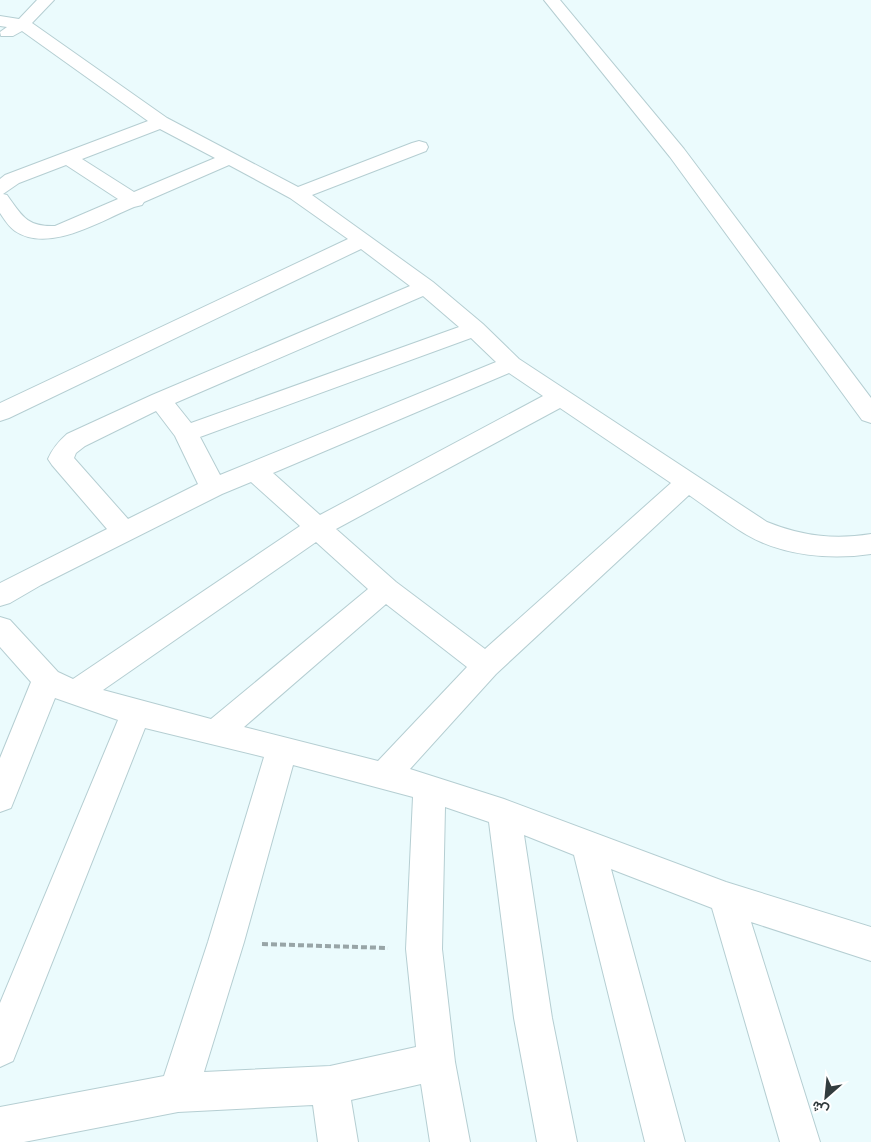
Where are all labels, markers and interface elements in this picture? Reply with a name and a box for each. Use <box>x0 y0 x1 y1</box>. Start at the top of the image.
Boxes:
north arrow <box>801 1072 851 1122</box>
text: ش <box>809 1097 832 1120</box>

